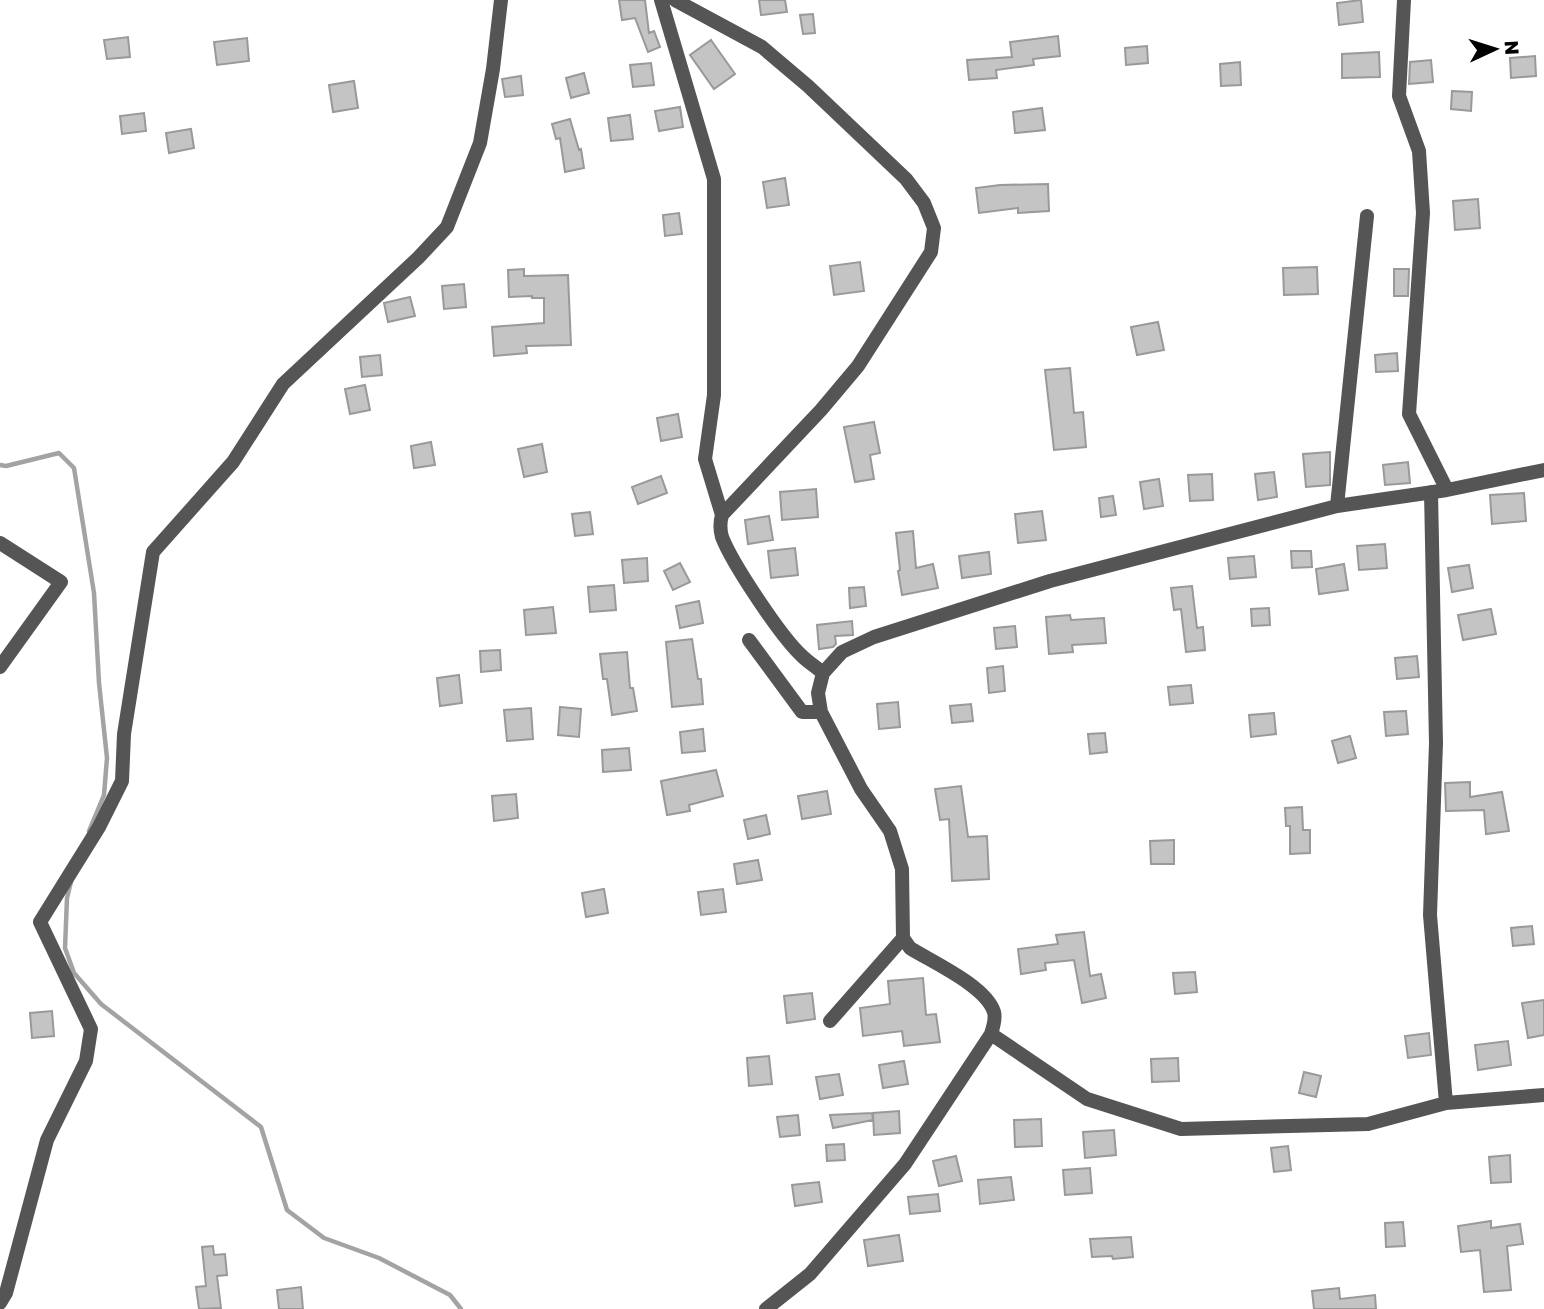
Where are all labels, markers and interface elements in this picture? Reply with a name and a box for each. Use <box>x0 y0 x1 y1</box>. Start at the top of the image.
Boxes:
north arrow <box>1460 14 1530 84</box>
text: N <box>1500 40 1524 56</box>

